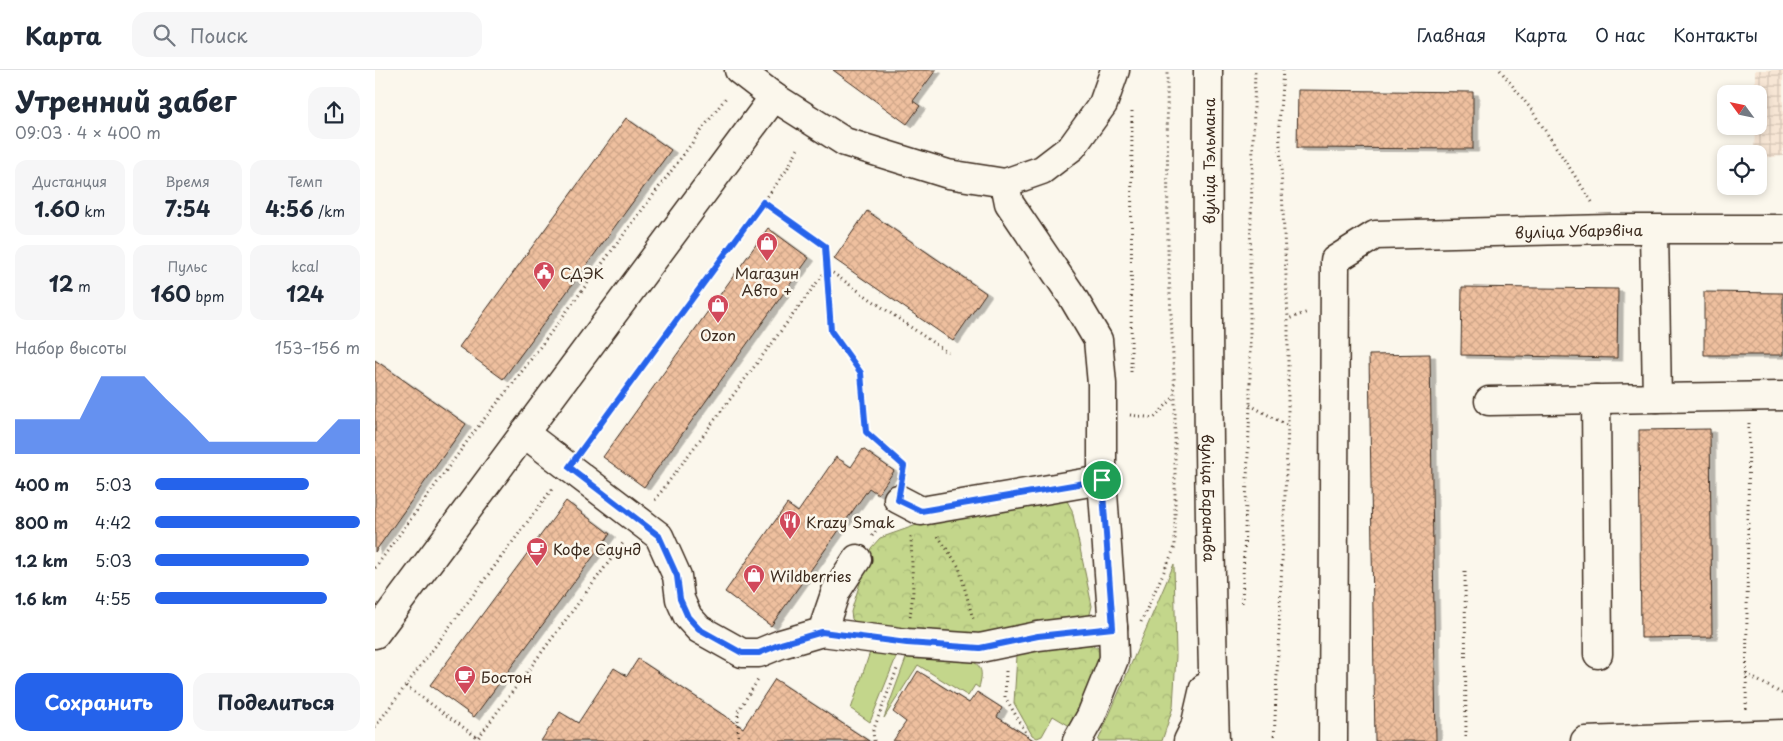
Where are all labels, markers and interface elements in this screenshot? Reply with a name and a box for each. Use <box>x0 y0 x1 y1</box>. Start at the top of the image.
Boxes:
search box <box>132 12 482 57</box>
text: Карта <box>25 17 102 53</box>
icon: search <box>150 21 178 49</box>
text: Поиск <box>190 21 248 49</box>
text: Главная <box>1417 21 1486 48</box>
text: Карта <box>1514 21 1567 48</box>
text: О нас <box>1595 21 1645 48</box>
text: Контакты <box>1673 21 1758 48</box>
text: Утренний забег <box>15 79 236 122</box>
north arrow <box>1717 85 1767 135</box>
map controls <box>1717 85 1767 195</box>
button: share <box>308 87 360 139</box>
street label: вуліца Тэльмана <box>1197 97 1220 224</box>
text: 09:03 · 4 × 400 m <box>15 120 161 144</box>
button: locate <box>1717 145 1767 195</box>
text: Дистанция <box>33 171 107 192</box>
text: Время <box>165 171 210 192</box>
text: Темп <box>287 171 323 192</box>
text: 1.60 <box>34 192 80 224</box>
text: 7:54 <box>165 192 210 224</box>
text: 4:56 <box>265 192 314 224</box>
text: km <box>80 201 105 222</box>
text: /km <box>314 201 345 222</box>
street label: вуліца Убарэвіча <box>1514 217 1644 243</box>
shop icon: Магазин Авто + <box>755 231 779 262</box>
text: Пульс <box>168 256 207 277</box>
text: kcal <box>291 256 319 277</box>
public building icon: СДЭК <box>532 260 556 291</box>
place label: СДЭК <box>560 261 604 284</box>
place label: Магазин Авто + <box>735 261 799 301</box>
text: 12 <box>49 267 74 299</box>
text: m <box>74 276 91 297</box>
text: 160 <box>151 277 191 309</box>
text: 124 <box>286 277 324 309</box>
text: bpm <box>191 286 224 307</box>
shop icon: Ozon <box>706 293 730 324</box>
place label: Ozon <box>700 323 736 346</box>
text: Набор высоты <box>15 335 127 359</box>
text: 153–156 m <box>275 335 360 359</box>
street label: вуліца Баранава <box>1197 434 1222 563</box>
pin <box>1081 459 1123 501</box>
icon: arrive <box>1088 466 1116 494</box>
text: 400 m <box>15 472 69 496</box>
text: 5:03 <box>95 472 132 496</box>
restaurant icon: Krazy Smak <box>778 509 802 540</box>
text: 800 m <box>15 510 68 534</box>
text: 4:42 <box>95 510 131 534</box>
place label: Krazy Smak <box>806 510 895 533</box>
cafe icon: Кофе Саунд <box>525 536 549 567</box>
place label: Кофе Саунд <box>553 537 641 560</box>
text: 1.2 km <box>15 548 68 572</box>
text: 5:03 <box>95 548 132 572</box>
shop icon: Wildberries <box>742 563 766 594</box>
place label: Wildberries <box>770 564 852 587</box>
text: 1.6 km <box>15 586 67 610</box>
text: 4:55 <box>95 586 131 610</box>
cafe icon: Бостон <box>453 664 477 695</box>
place label: Бостон <box>481 665 532 688</box>
button: Сохранить <box>15 673 183 731</box>
button: Поделиться <box>193 673 360 731</box>

